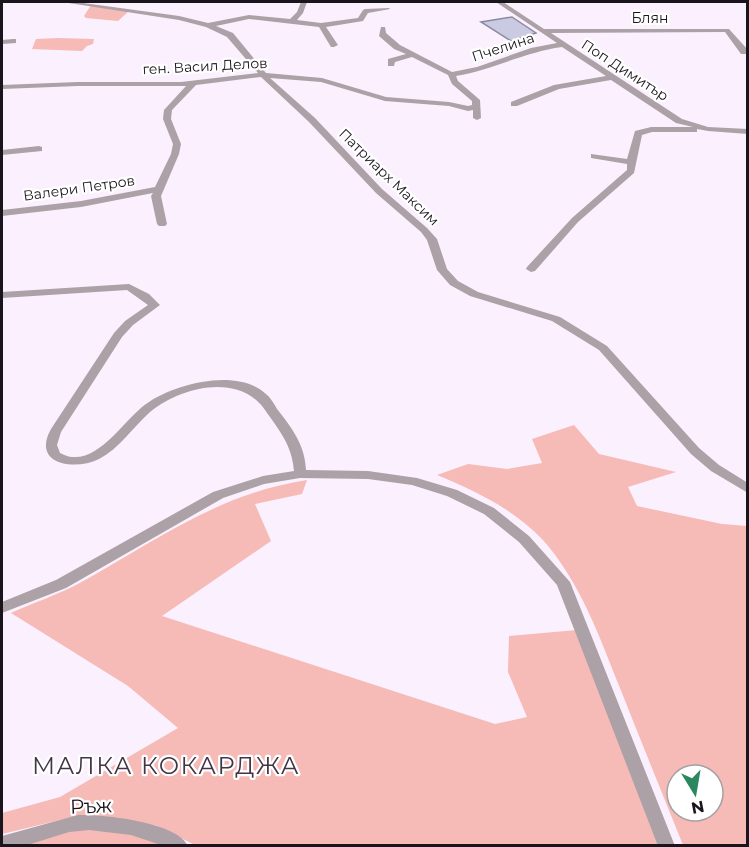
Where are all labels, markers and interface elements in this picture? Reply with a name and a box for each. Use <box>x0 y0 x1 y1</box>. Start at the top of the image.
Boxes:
street label: Блян <box>632 9 668 27</box>
street label: Пчелина <box>470 28 536 66</box>
street label: Поп Димитър <box>578 35 672 105</box>
street label: ген. Васил Делов <box>142 54 268 78</box>
street label: Патриарх Максим <box>335 125 443 229</box>
street label: Валери Петров <box>22 171 136 205</box>
district label: МАЛКА КОКАРДЖА <box>32 751 300 780</box>
north arrow <box>665 763 725 823</box>
street label: Ръж <box>70 793 113 819</box>
text: N <box>690 797 706 818</box>

